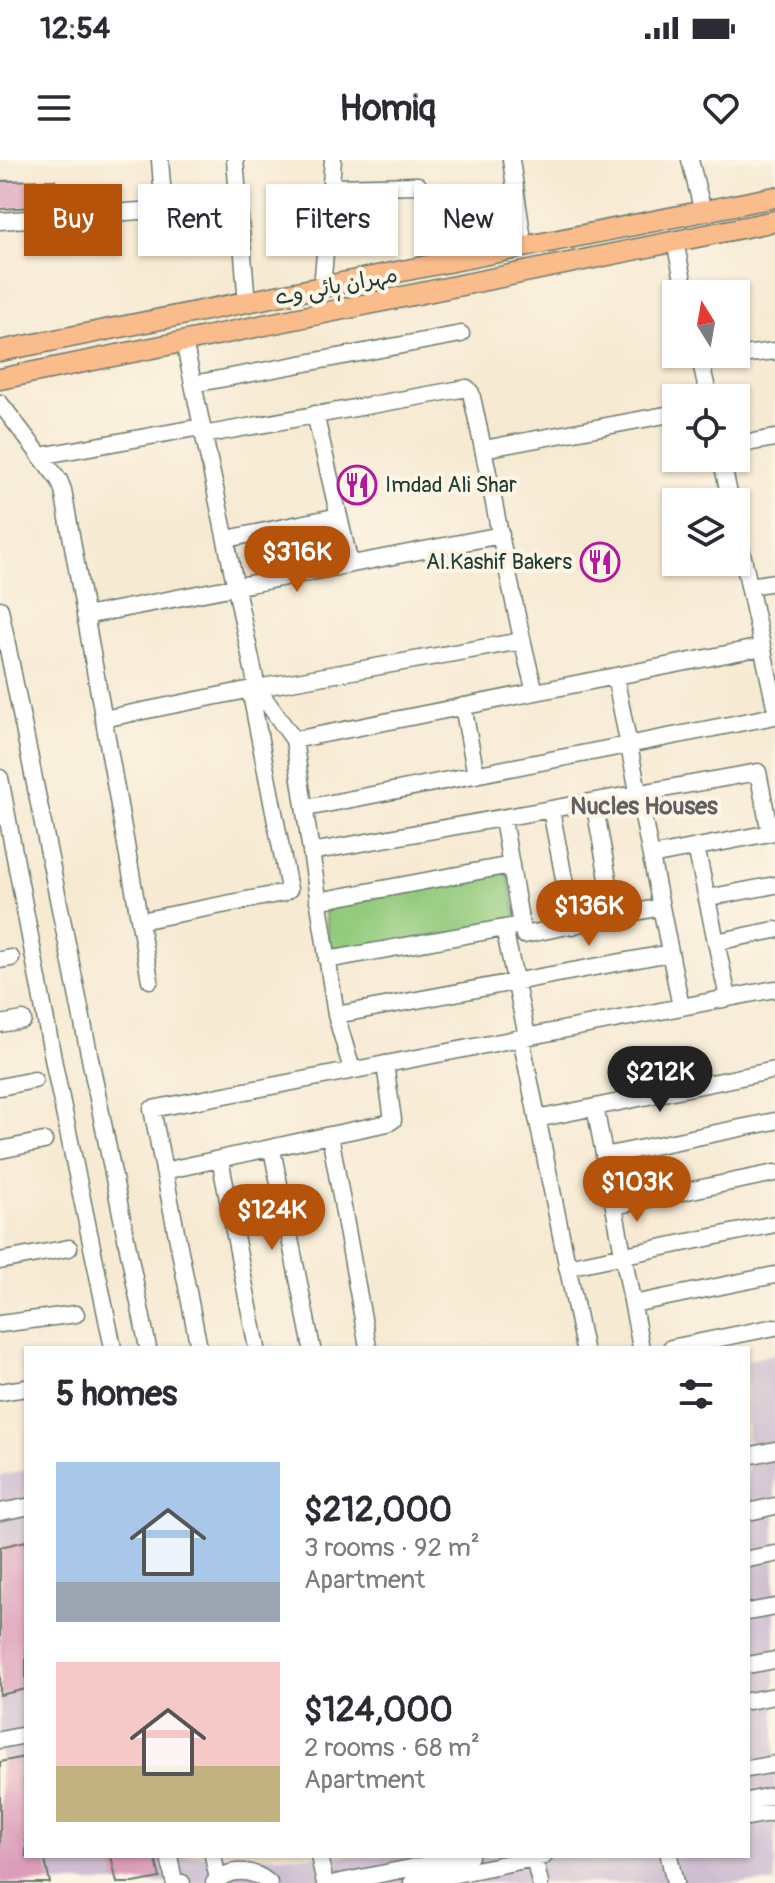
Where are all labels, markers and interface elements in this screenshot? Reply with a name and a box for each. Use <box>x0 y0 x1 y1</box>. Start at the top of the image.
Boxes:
text: 12:54 <box>40 10 110 47</box>
icon: menu <box>32 86 76 130</box>
text: Homiq <box>339 86 436 131</box>
icon: heart <box>699 86 743 130</box>
chip: Buy <box>24 184 122 256</box>
chip: Rent <box>138 184 250 256</box>
chip: Filters <box>266 184 398 256</box>
chip: New <box>414 184 522 256</box>
street label: مہران ہائی وے <box>272 260 400 313</box>
north arrow <box>662 280 750 368</box>
map controls <box>662 280 750 576</box>
button: locate <box>662 384 750 472</box>
restaurant icon: Imdad Ali Shar <box>336 464 378 506</box>
place label: Imdad Ali Shar <box>385 471 517 499</box>
button: layers <box>662 488 750 576</box>
pin: $316K <box>241 526 353 594</box>
text: $316K <box>262 536 332 568</box>
restaurant icon: Al.Kashif Bakers <box>579 541 621 583</box>
place label: Al.Kashif Bakers <box>426 548 572 576</box>
district label: Nucles Houses <box>570 792 718 821</box>
pin: $136K <box>533 880 645 948</box>
text: $136K <box>554 890 624 922</box>
pin: $212K <box>604 1046 716 1114</box>
text: $212K <box>625 1056 695 1088</box>
pin: $103K <box>581 1156 693 1224</box>
text: $103K <box>601 1166 673 1198</box>
pin: $124K <box>216 1184 328 1252</box>
text: $124K <box>237 1194 307 1226</box>
icon: filters <box>674 1372 718 1416</box>
text: 5 homes <box>56 1373 177 1416</box>
text: $212,000 <box>304 1489 452 1532</box>
icon: home <box>120 1494 216 1590</box>
text: 3 rooms · 92 m² <box>304 1532 480 1564</box>
text: Apartment <box>304 1564 425 1596</box>
text: $124,000 <box>304 1689 453 1732</box>
icon: home <box>120 1694 216 1790</box>
text: 2 rooms · 68 m² <box>304 1732 480 1764</box>
text: Apartment <box>304 1764 425 1796</box>

